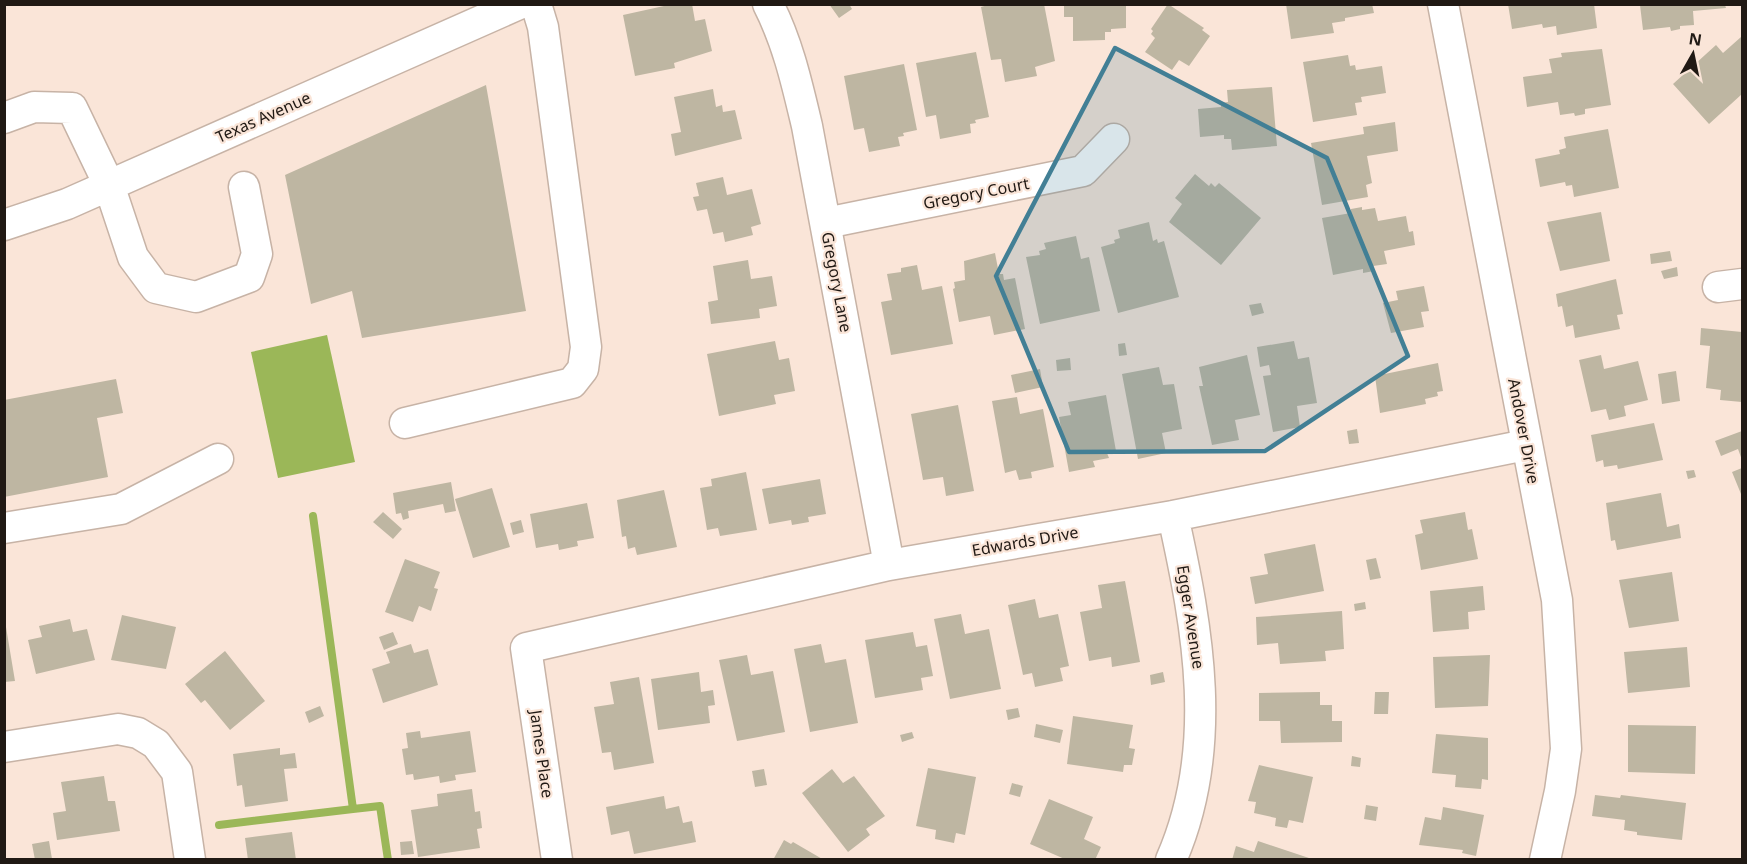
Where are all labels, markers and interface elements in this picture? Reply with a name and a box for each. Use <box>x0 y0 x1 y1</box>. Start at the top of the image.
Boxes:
north arrow <box>1663 24 1723 84</box>
text: N <box>1687 27 1703 51</box>
street label: Texas Avenue <box>212 86 314 148</box>
street label: Gregory Court <box>921 172 1031 214</box>
street label: Gregory Lane <box>817 230 857 334</box>
street label: Andover Drive <box>1503 376 1545 486</box>
street label: Edwards Drive <box>970 521 1080 561</box>
street label: Egger Avenue <box>1172 564 1210 670</box>
street label: James Place <box>525 707 559 799</box>

